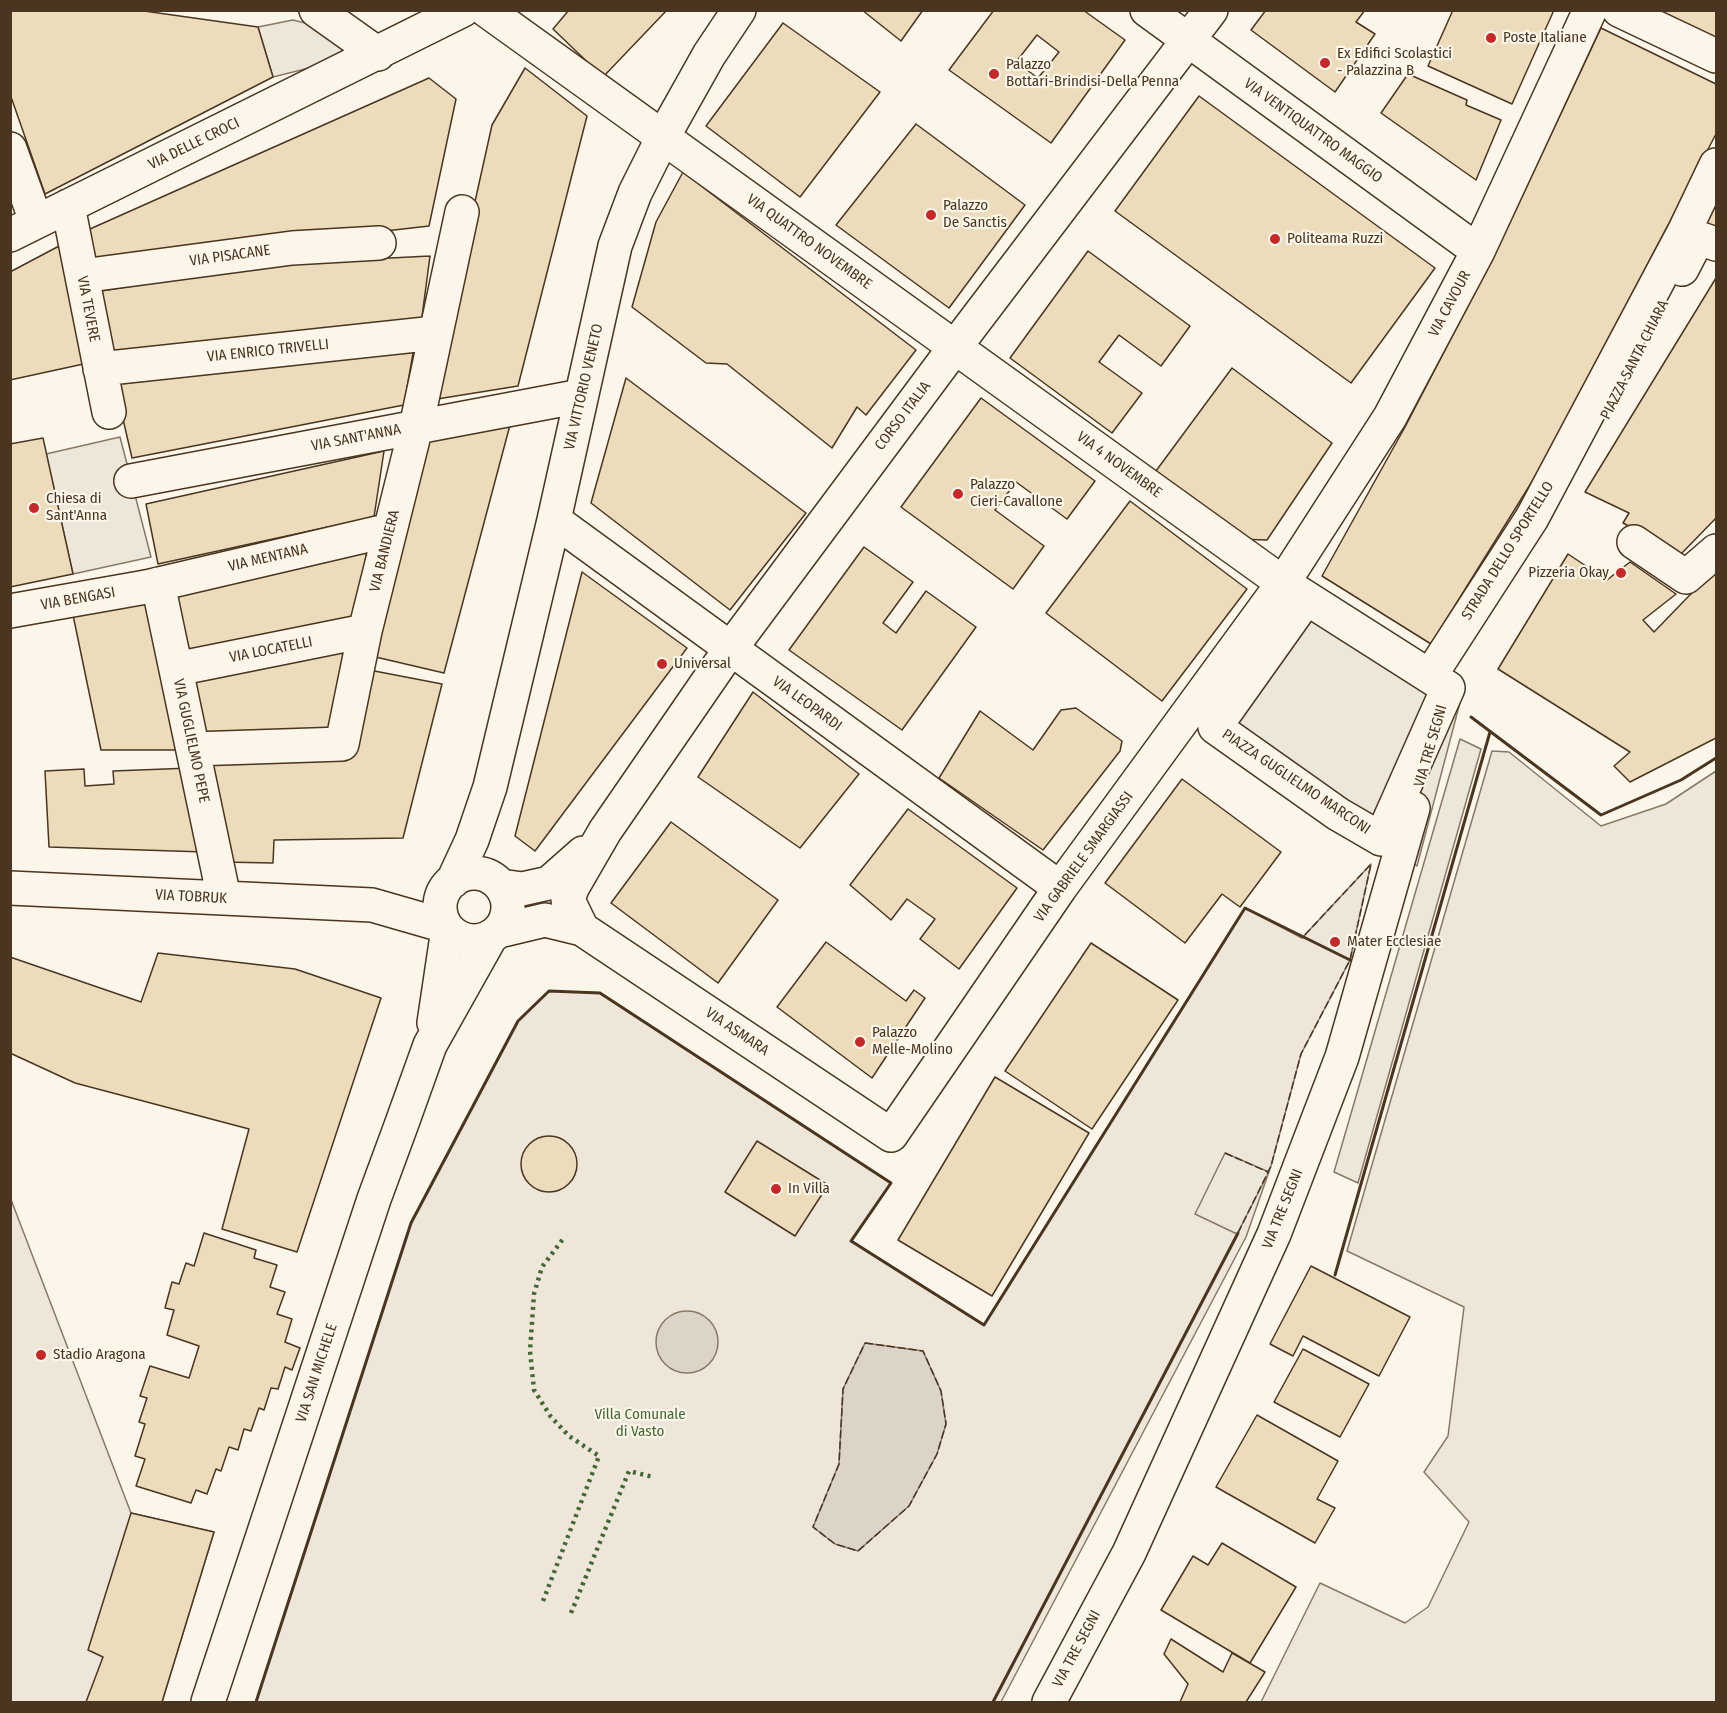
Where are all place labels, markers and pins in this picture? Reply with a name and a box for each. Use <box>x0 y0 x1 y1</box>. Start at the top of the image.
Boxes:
place label: Poste Italiane <box>1503 29 1587 47</box>
marker: Poste Italiane <box>1484 31 1498 45</box>
place label: Ex Edifici Scolastici - Palazzina B <box>1337 45 1452 80</box>
place label: Palazzo Bottari-Brindisi-Della Penna <box>1006 56 1179 91</box>
marker: Ex Edifici Scolastici - Palazzina B <box>1318 56 1332 70</box>
marker: Palazzo Bottari-Brindisi-Della Penna <box>987 67 1001 81</box>
place label: Palazzo De Sanctis <box>943 197 1007 232</box>
marker: Palazzo De Sanctis <box>924 208 938 222</box>
place label: Politeama Ruzzi <box>1287 230 1383 248</box>
marker: Politeama Ruzzi <box>1268 232 1282 246</box>
place label: Palazzo Cieri-Cavallone <box>970 476 1063 511</box>
marker: Palazzo Cieri-Cavallone <box>951 487 965 501</box>
place label: Chiesa di Sant'Anna <box>46 490 107 525</box>
marker: Chiesa di Sant'Anna <box>27 501 41 515</box>
place label: Pizzeria Okay <box>1528 564 1609 582</box>
marker: Pizzeria Okay <box>1614 566 1628 580</box>
place label: Universal <box>674 655 731 673</box>
marker: Universal <box>655 657 669 671</box>
place label: Mater Ecclesiae <box>1347 933 1441 951</box>
marker: Mater Ecclesiae <box>1328 935 1342 949</box>
place label: Palazzo Melle-Molino <box>872 1024 953 1059</box>
marker: Palazzo Melle-Molino <box>853 1035 867 1049</box>
place label: In Villa <box>788 1180 830 1198</box>
marker: In Villa <box>769 1182 783 1196</box>
place label: Stadio Aragona <box>53 1346 146 1364</box>
marker: Stadio Aragona <box>34 1348 48 1362</box>

